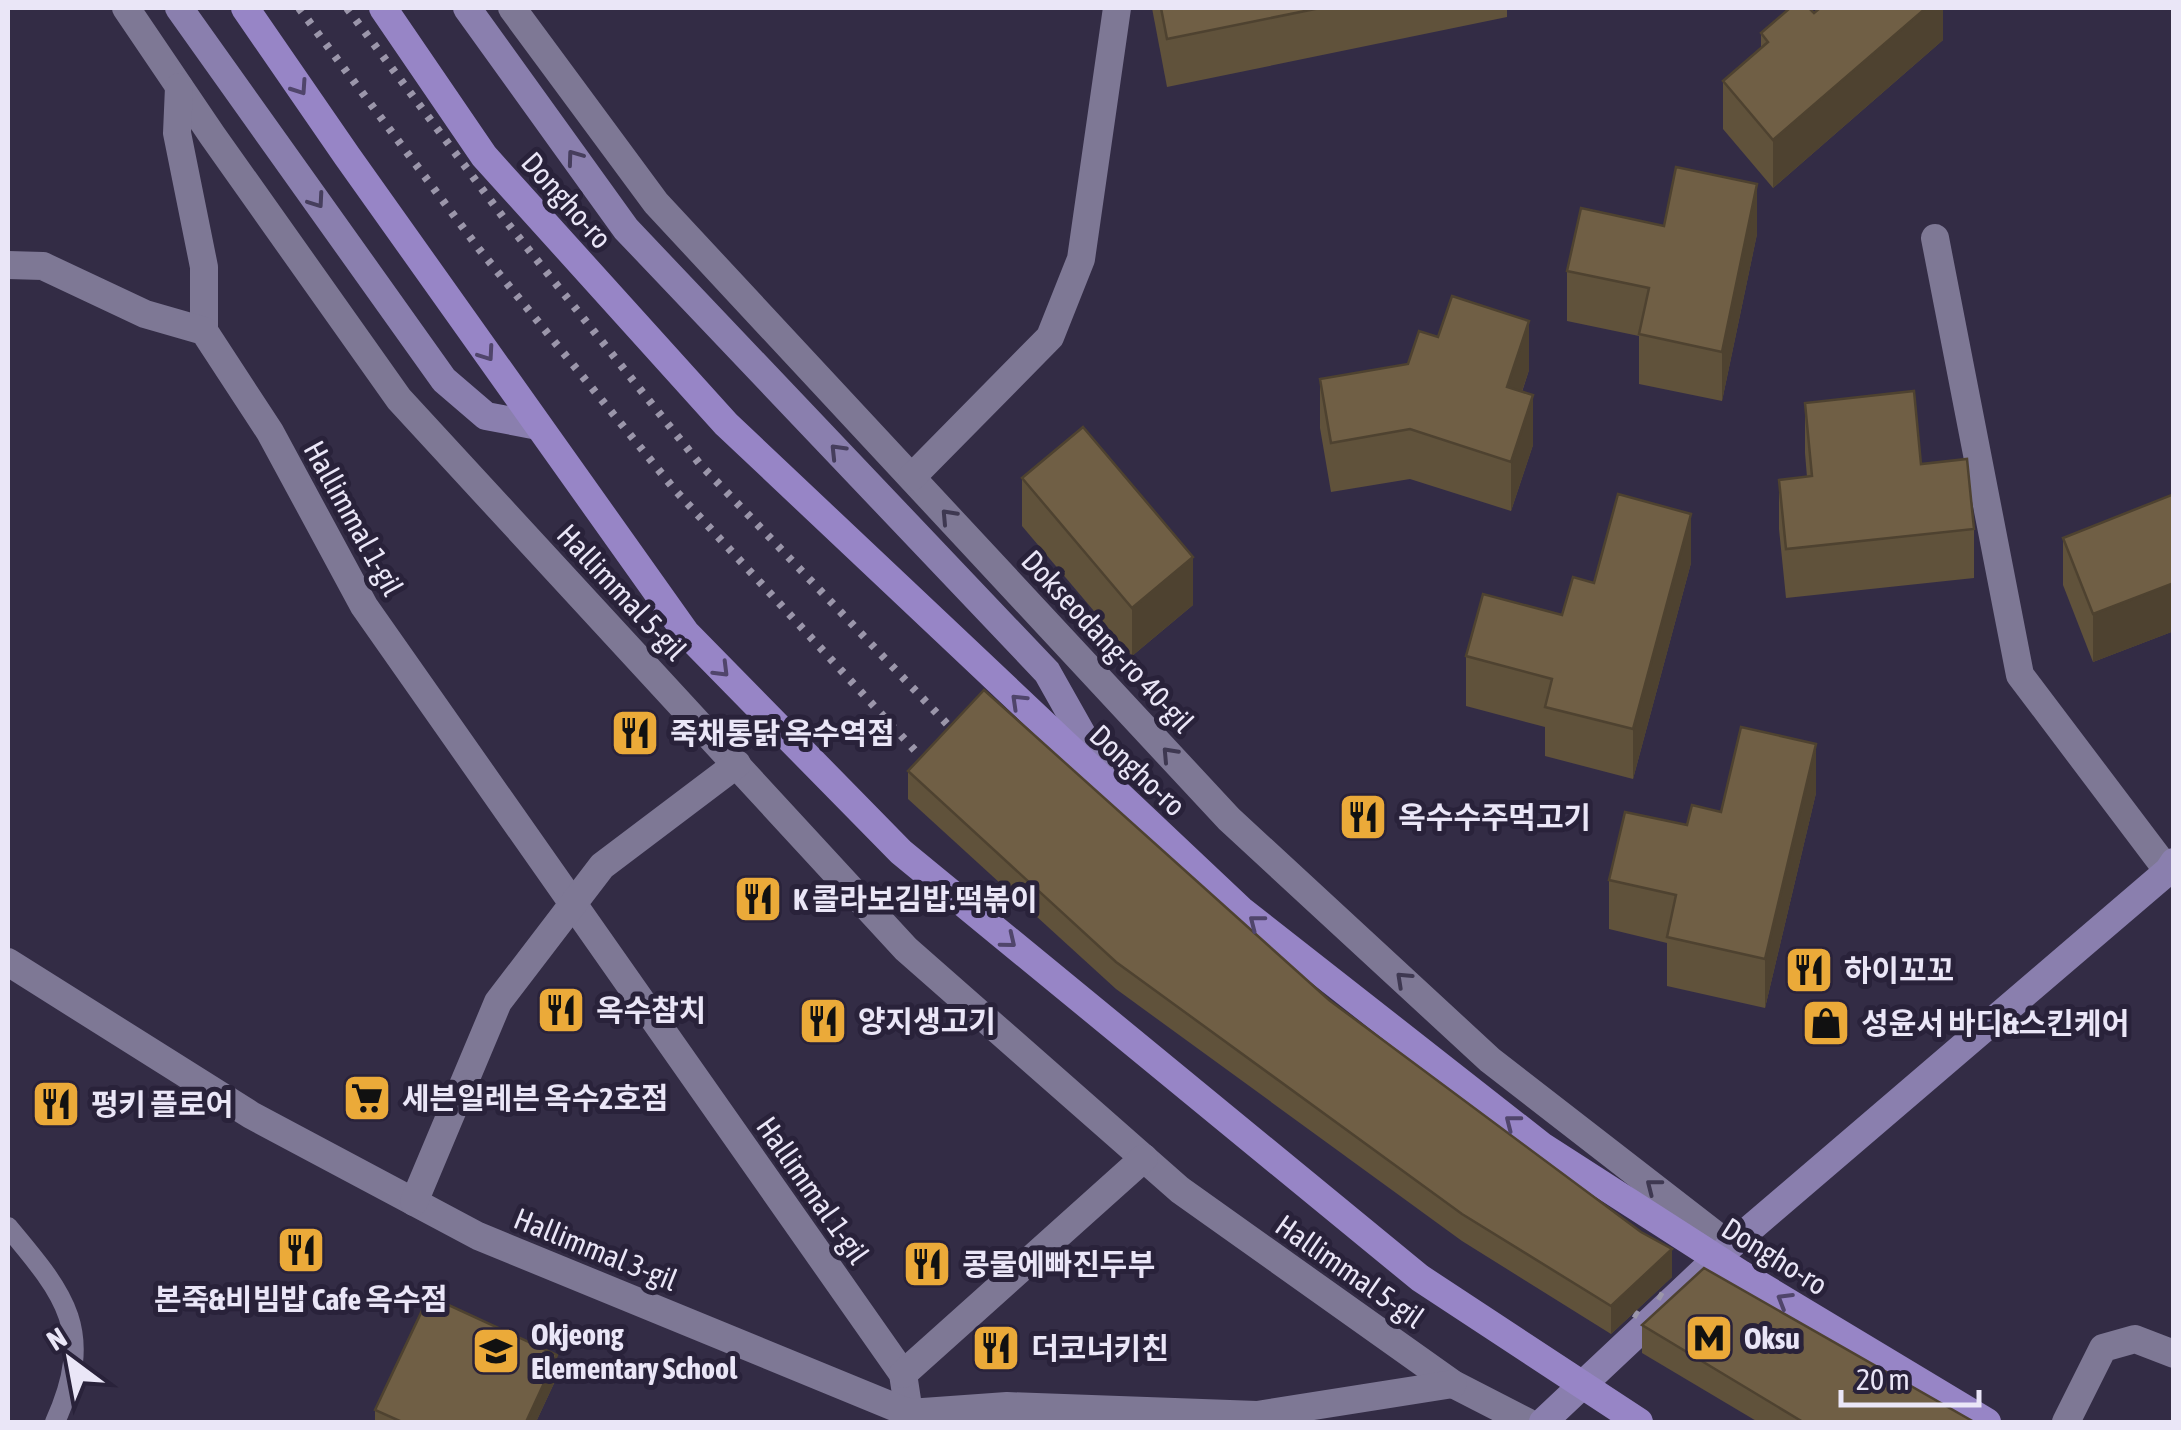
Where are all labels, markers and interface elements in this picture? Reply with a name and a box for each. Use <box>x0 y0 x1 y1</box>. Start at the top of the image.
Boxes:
one-way arrow <box>288 77 306 96</box>
street label: Dongho-ro <box>515 145 619 255</box>
one-way arrow <box>568 150 586 168</box>
one-way arrow <box>305 190 323 209</box>
one-way arrow <box>475 343 493 361</box>
street label: Hallimmal 1-gil <box>298 435 410 601</box>
one-way arrow <box>831 444 849 463</box>
one-way arrow <box>942 509 960 528</box>
street label: Hallimmal 5-gil <box>551 517 693 667</box>
street label: Dokseodang-ro 40-gil <box>1015 543 1201 739</box>
one-way arrow <box>711 659 729 677</box>
one-way arrow <box>1011 695 1029 713</box>
restaurant icon: 죽채통닭 옥수역점 <box>609 707 661 759</box>
place label: 죽채통닭 옥수역점 <box>670 716 895 750</box>
street label: Dongho-ro <box>1083 718 1193 822</box>
one-way arrow <box>1163 747 1181 766</box>
restaurant icon: 옥수수주먹고기 <box>1337 791 1389 843</box>
place label: 옥수수주먹고기 <box>1398 800 1591 834</box>
restaurant icon: K 콜라보김밥.떡볶이 <box>732 873 784 925</box>
place label: K 콜라보김밥.떡볶이 <box>793 882 1038 916</box>
one-way arrow <box>1250 916 1268 933</box>
one-way arrow <box>998 929 1016 947</box>
restaurant icon: 하이꼬꼬 <box>1783 944 1835 996</box>
place label: 하이꼬꼬 <box>1844 953 1954 987</box>
one-way arrow <box>1396 973 1415 991</box>
restaurant icon: 옥수참치 <box>535 984 587 1036</box>
place label: 옥수참치 <box>596 993 706 1027</box>
restaurant icon: 양지생고기 <box>797 995 849 1047</box>
shop icon: 성윤서 바디&스킨케어 <box>1800 997 1852 1049</box>
place label: 양지생고기 <box>858 1004 996 1038</box>
place label: 성윤서 바디&스킨케어 <box>1861 1006 2129 1040</box>
supermarket icon: 세븐일레븐 옥수2호점 <box>341 1072 393 1124</box>
restaurant icon: 펑키 플로어 <box>30 1078 82 1130</box>
place label: 세븐일레븐 옥수2호점 <box>402 1081 669 1115</box>
place label: 펑키 플로어 <box>91 1087 233 1121</box>
street label: Hallimmal 1-gil <box>750 1110 876 1270</box>
one-way arrow <box>1505 1117 1523 1134</box>
one-way arrow <box>1646 1181 1664 1198</box>
street label: Hallimmal 3-gil <box>510 1201 682 1297</box>
street label: Hallimmal 5-gil <box>1269 1208 1431 1334</box>
street label: Dongho-ro <box>1716 1210 1834 1302</box>
restaurant icon: 본죽&비빔밥 Cafe 옥수점 <box>275 1224 327 1276</box>
restaurant icon: 콩물에빠진두부 <box>901 1238 953 1290</box>
place label: 콩물에빠진두부 <box>962 1247 1155 1281</box>
place label: 본죽&비빔밥 Cafe 옥수점 <box>154 1282 448 1316</box>
one-way arrow <box>1777 1293 1795 1312</box>
north arrow <box>20 1310 120 1410</box>
metro station icon: Oksu <box>1683 1312 1735 1364</box>
place label: Okjeong Elementary School <box>531 1317 738 1385</box>
text: N <box>41 1321 72 1357</box>
place label: Oksu <box>1744 1321 1800 1355</box>
restaurant icon: 더코너키친 <box>970 1322 1022 1374</box>
school or university icon: Okjeong Elementary School <box>470 1325 522 1377</box>
place label: 더코너키친 <box>1031 1331 1169 1365</box>
scale bar <box>1841 1345 1978 1407</box>
text: 20 m <box>1856 1362 1910 1396</box>

